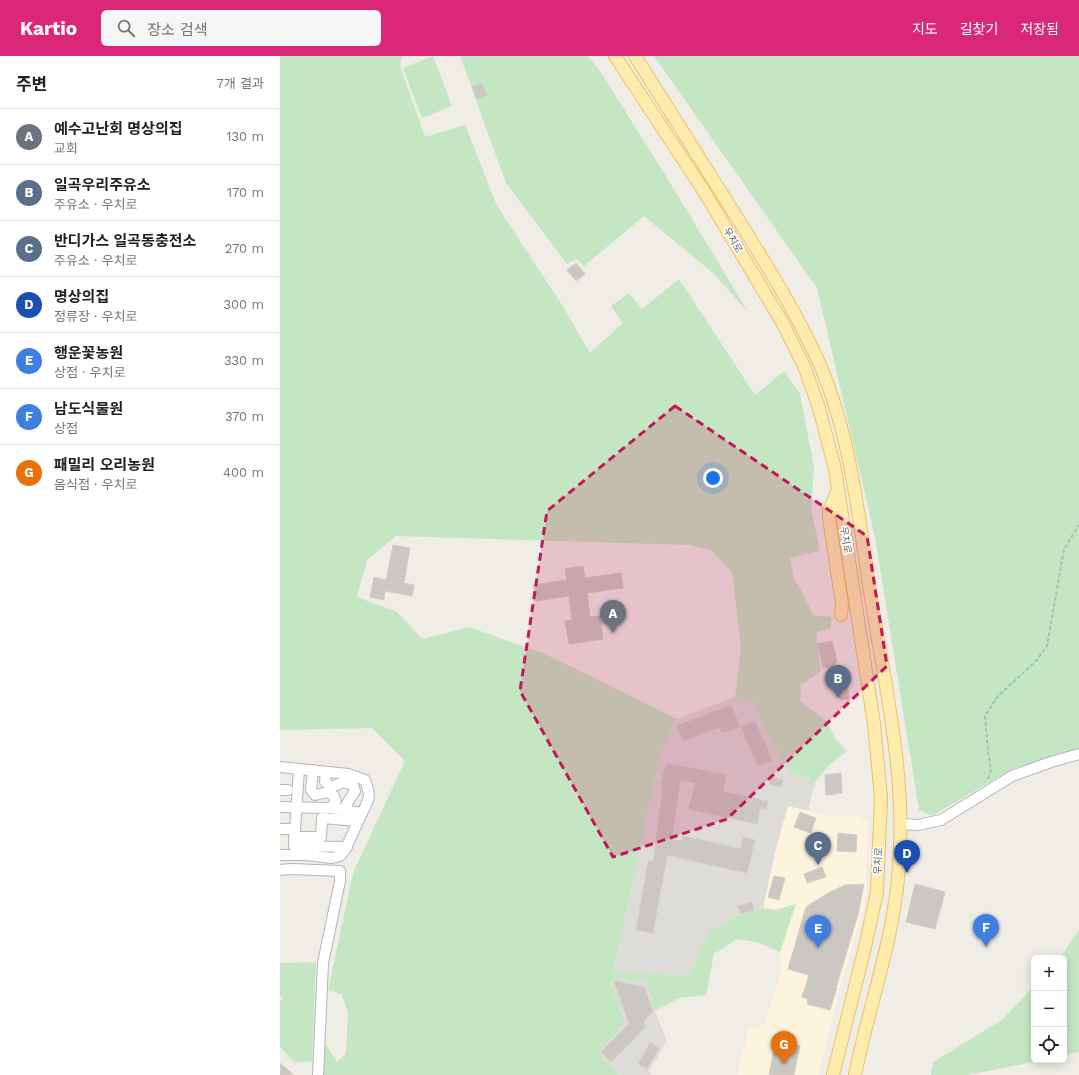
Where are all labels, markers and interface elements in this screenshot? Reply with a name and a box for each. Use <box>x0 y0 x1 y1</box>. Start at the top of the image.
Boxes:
search box <box>101 10 381 46</box>
text: Kartio <box>20 17 77 40</box>
icon: search <box>115 17 137 39</box>
text: 장소 검색 <box>147 21 208 39</box>
text: 지도 <box>912 21 938 37</box>
text: 길찾기 <box>960 21 998 37</box>
text: 저장됨 <box>1020 21 1059 37</box>
text: 주변 <box>16 74 47 94</box>
text: 7개 결과 <box>216 76 264 91</box>
text: 예수고난회 명상의집 <box>54 120 183 138</box>
text: A <box>25 129 33 144</box>
text: 130 m <box>226 129 264 144</box>
text: 교회 <box>54 141 78 156</box>
text: 일곡우리주유소 <box>54 176 151 194</box>
text: B <box>25 185 33 200</box>
text: 170 m <box>227 185 264 200</box>
text: 주유소 · 우치로 <box>54 197 138 212</box>
street label: 우치로 <box>721 225 745 255</box>
text: 반디가스 일곡동충전소 <box>54 232 196 250</box>
text: C <box>25 241 33 256</box>
text: 270 m <box>225 241 264 256</box>
text: 주유소 · 우치로 <box>54 253 138 268</box>
text: 명상의집 <box>54 288 109 306</box>
text: D <box>24 297 34 312</box>
text: 300 m <box>223 297 264 312</box>
text: 정류장 · 우치로 <box>54 309 138 324</box>
text: 행운꽃농원 <box>54 344 123 362</box>
text: E <box>25 353 33 368</box>
text: 330 m <box>224 353 264 368</box>
text: 상점 · 우치로 <box>54 365 126 380</box>
text: 남도식물원 <box>54 400 123 418</box>
text: F <box>25 409 33 424</box>
text: 370 m <box>225 409 264 424</box>
text: 상점 <box>54 421 78 436</box>
text: 패밀리 오리농원 <box>54 456 155 474</box>
text: G <box>24 465 34 480</box>
text: 400 m <box>223 465 264 480</box>
your location <box>703 468 723 488</box>
text: 음식점 · 우치로 <box>54 477 138 492</box>
street label: 우치로 <box>838 526 854 554</box>
pin: A <box>600 600 626 633</box>
pin: B <box>825 665 851 698</box>
pin: C <box>805 832 831 865</box>
pin: D <box>894 840 920 873</box>
street label: 우치로 <box>872 847 884 875</box>
pin: F <box>973 914 999 947</box>
pin: E <box>805 915 831 948</box>
map controls <box>1031 955 1067 1063</box>
button: + <box>1031 955 1067 991</box>
button: − <box>1031 991 1067 1027</box>
button: locate <box>1031 1027 1067 1063</box>
pin: G <box>771 1031 797 1064</box>

